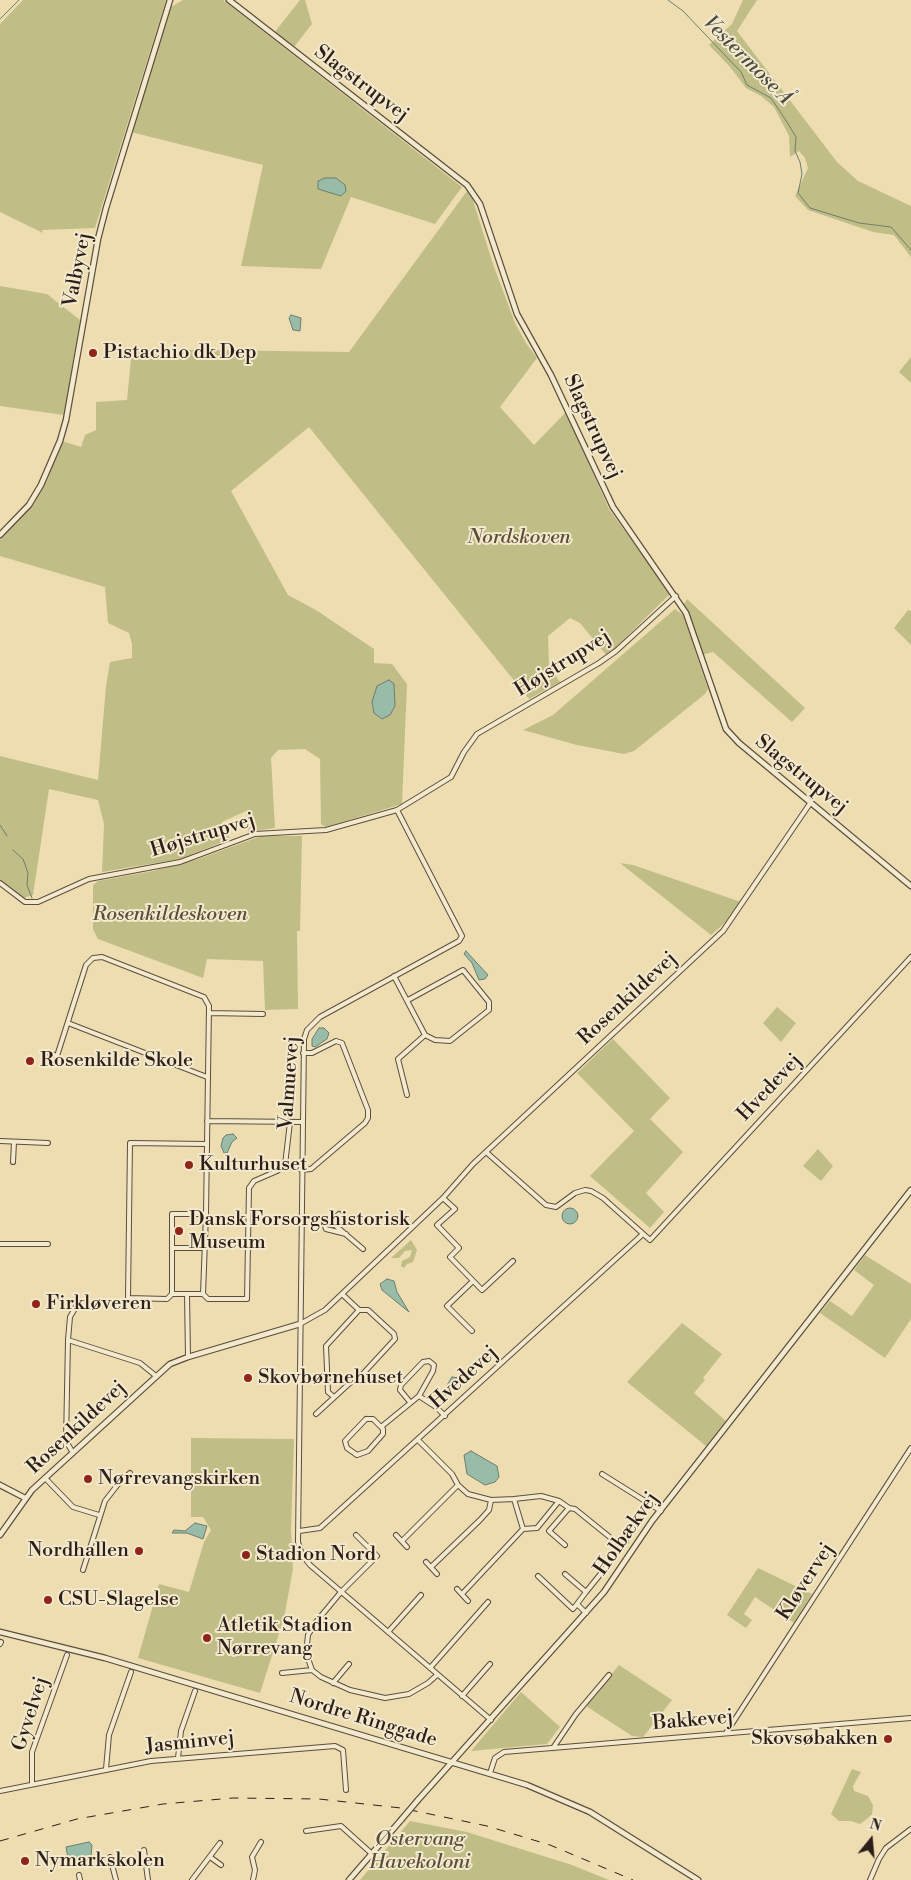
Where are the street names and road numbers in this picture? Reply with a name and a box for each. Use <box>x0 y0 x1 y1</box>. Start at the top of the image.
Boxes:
street label: Slagstrupvej <box>309 41 413 127</box>
street label: Valbyvej <box>59 230 97 310</box>
street label: Slagstrupvej <box>557 371 627 483</box>
street label: Højstrupvej <box>511 625 615 703</box>
street label: Slagstrupvej <box>750 730 852 820</box>
street label: Højstrupvej <box>148 809 258 863</box>
street label: Rosenkildevej <box>574 947 682 1051</box>
street label: Valmuevej <box>275 1035 305 1131</box>
street label: Hvedevej <box>733 1049 807 1127</box>
street label: Hvedevej <box>425 1341 503 1415</box>
street label: Rosenkildevej <box>23 1376 131 1480</box>
street label: Holbækvej <box>590 1488 664 1580</box>
street label: Kløvervej <box>772 1539 840 1625</box>
street label: Gyvelvej <box>8 1674 54 1754</box>
street label: Nordre Ringgade <box>286 1685 440 1753</box>
street label: Bakkevej <box>651 1706 735 1736</box>
street label: Jasminvej <box>144 1726 236 1760</box>

